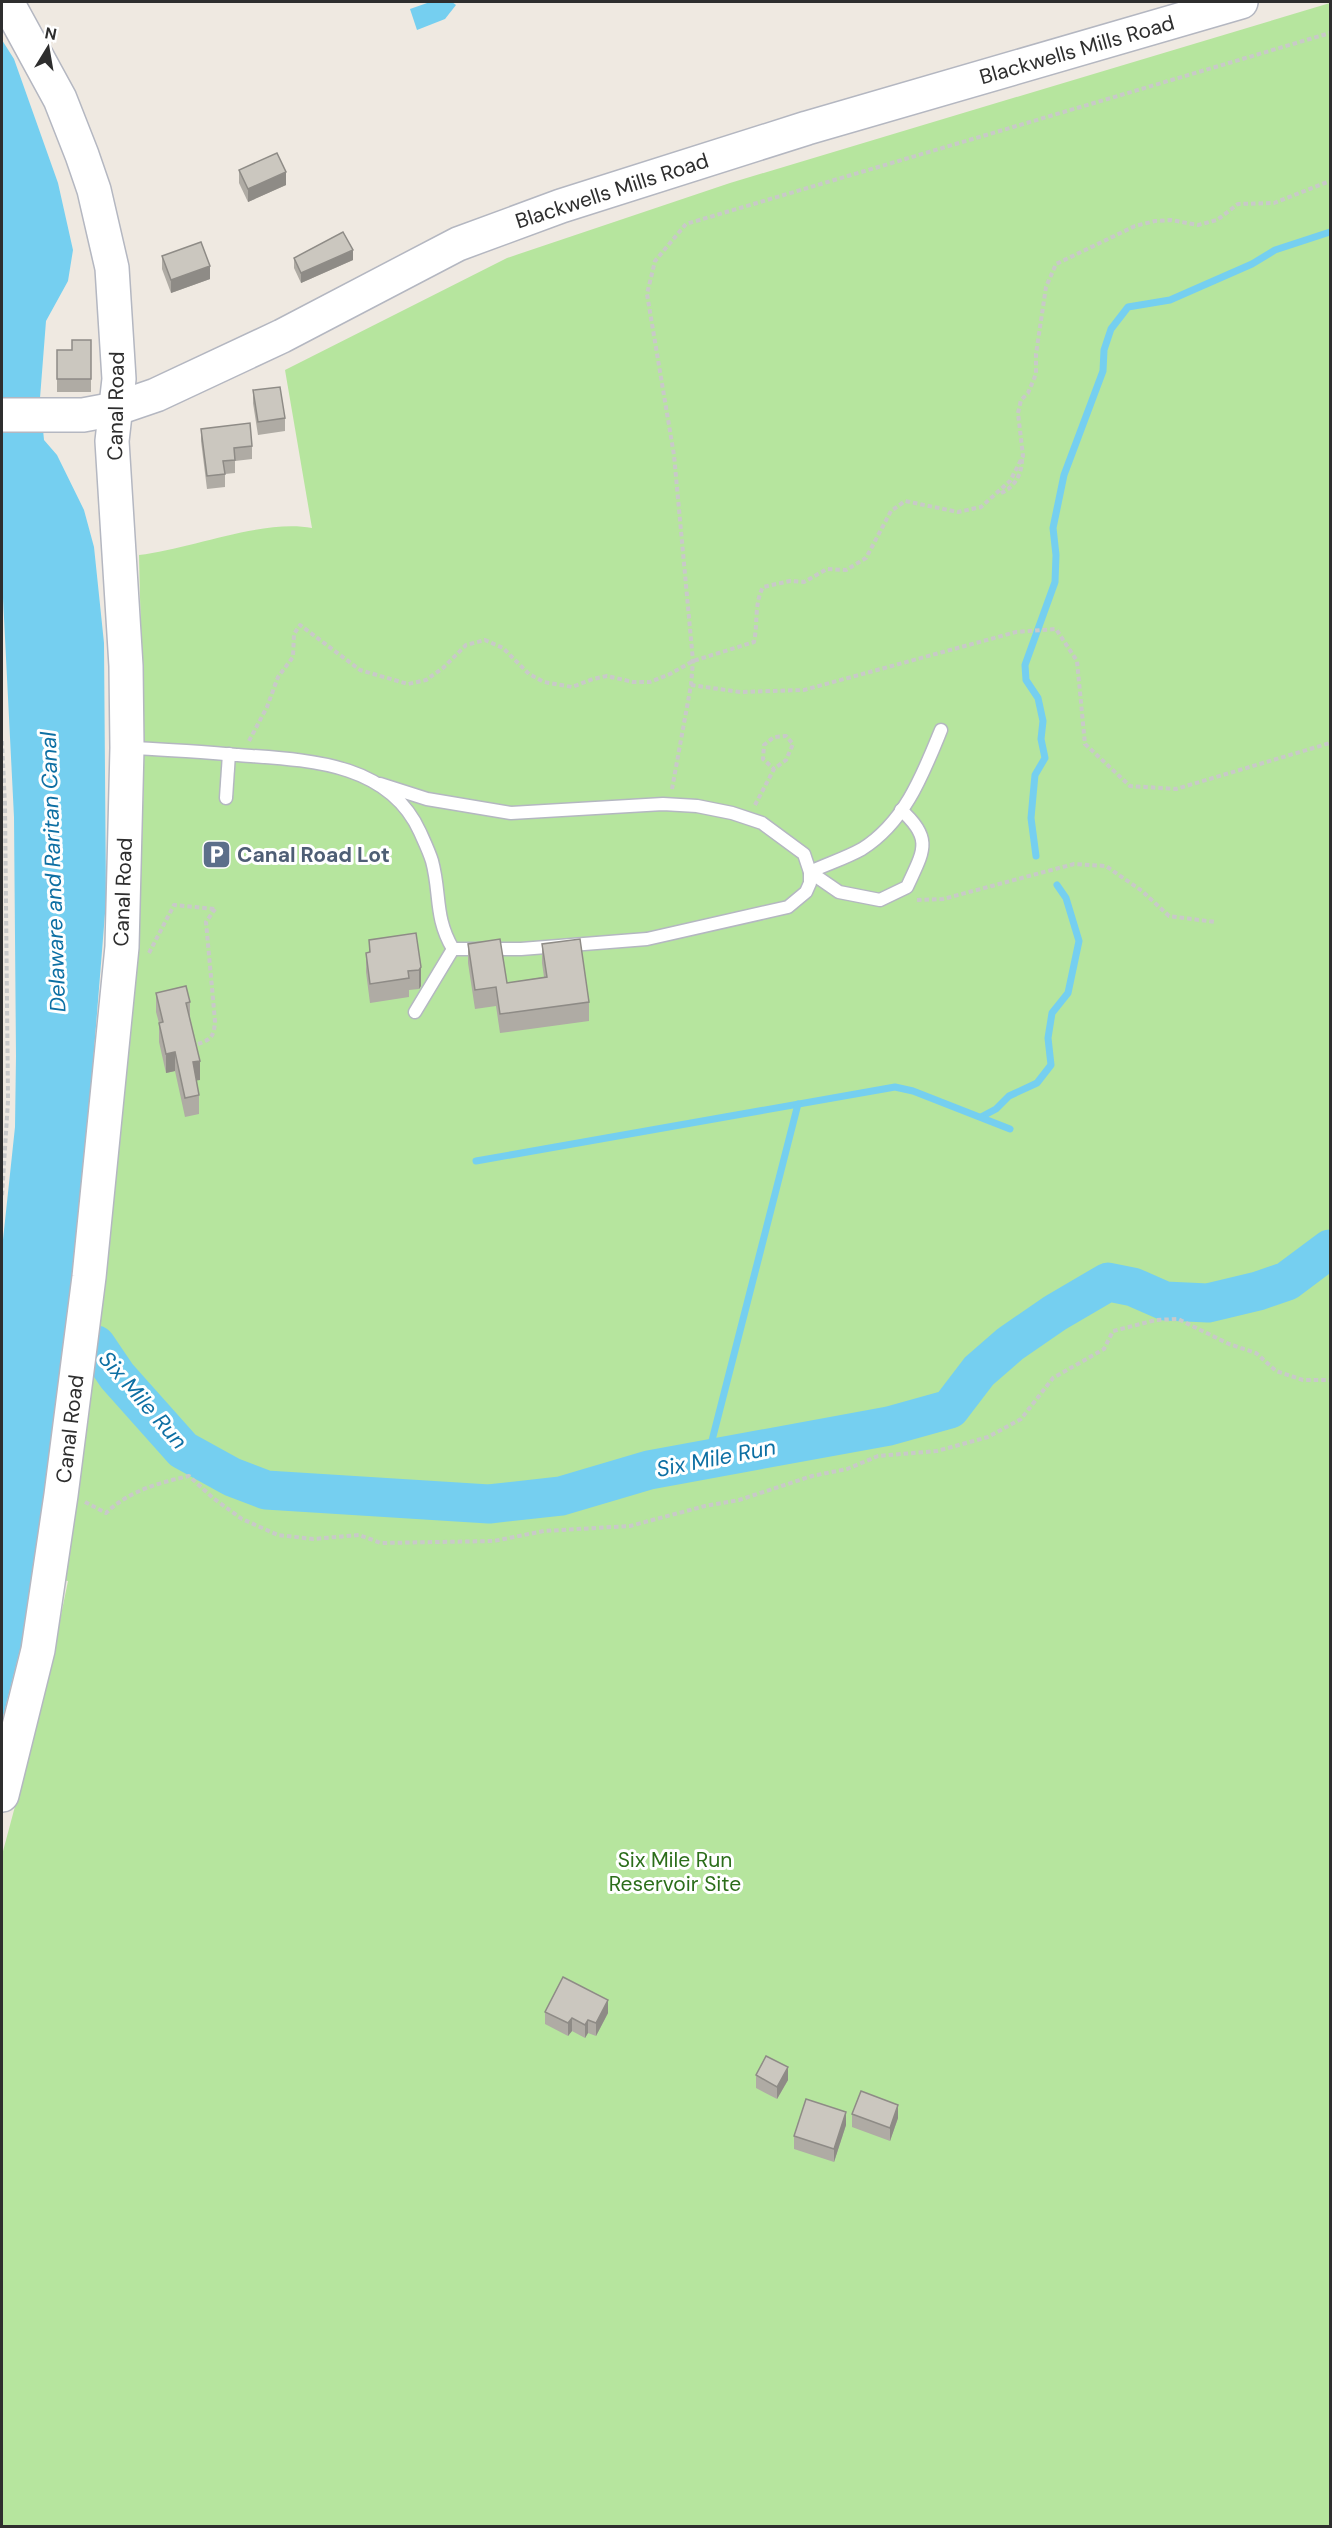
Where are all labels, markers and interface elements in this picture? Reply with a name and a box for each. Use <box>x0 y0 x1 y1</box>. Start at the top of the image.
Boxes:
street label: Blackwells Mills Road <box>976 9 1178 91</box>
north arrow <box>18 18 78 78</box>
text: N <box>43 22 58 45</box>
street label: Blackwells Mills Road <box>512 147 712 235</box>
street label: Canal Road <box>101 351 131 461</box>
water label: Delaware and Raritan Canal <box>34 730 72 1013</box>
street label: Canal Road <box>107 837 139 947</box>
parking icon: Canal Road Lot <box>200 839 232 871</box>
place label: Canal Road Lot <box>237 841 390 869</box>
water label: Six Mile Run <box>92 1345 194 1455</box>
street label: Canal Road <box>49 1373 91 1485</box>
water label: Six Mile Run <box>654 1432 778 1484</box>
park label: Six Mile Run Reservoir Site <box>609 1846 741 1898</box>

